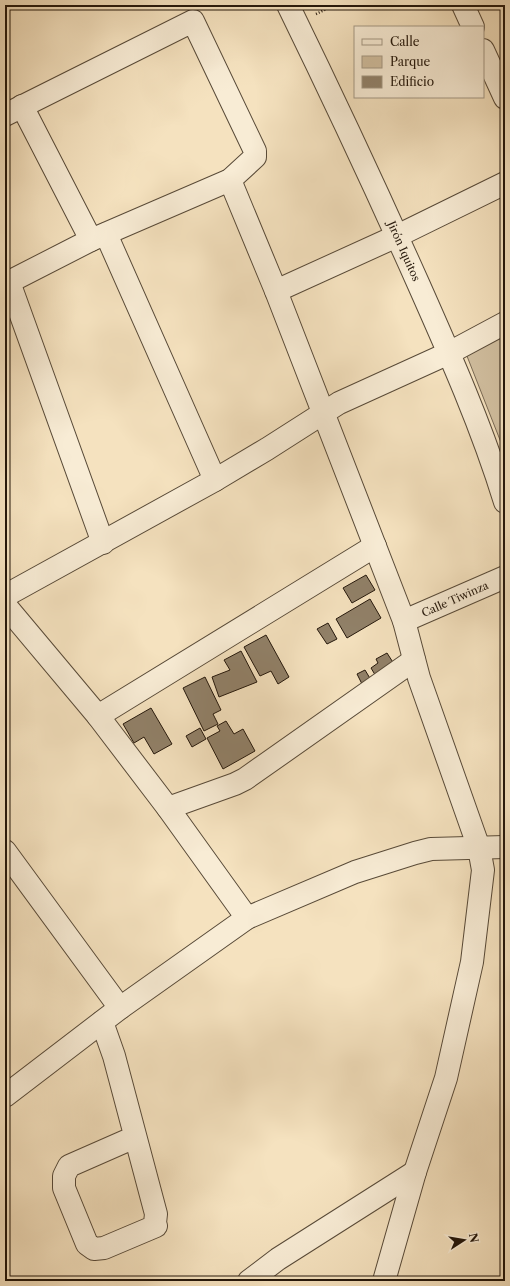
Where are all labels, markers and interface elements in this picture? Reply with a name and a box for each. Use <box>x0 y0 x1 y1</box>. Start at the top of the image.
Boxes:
legend <box>354 26 484 98</box>
text: Calle <box>390 34 420 49</box>
text: Parque <box>390 54 431 69</box>
text: Edificio <box>390 74 434 89</box>
street label: Jirón Iquitos <box>384 217 424 283</box>
street label: Calle Tiwinza <box>419 578 491 620</box>
north arrow <box>444 1220 484 1260</box>
text: N <box>466 1232 482 1244</box>

